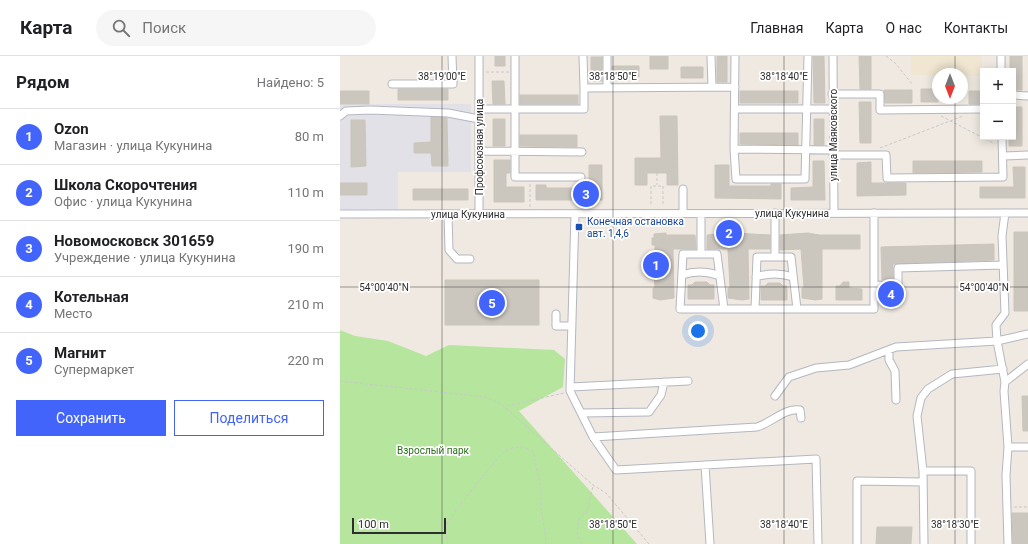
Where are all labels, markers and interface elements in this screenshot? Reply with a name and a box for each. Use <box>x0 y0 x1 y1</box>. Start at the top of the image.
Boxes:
search box <box>96 10 376 46</box>
text: Карта <box>20 16 72 39</box>
icon: search <box>110 17 132 39</box>
text: Поиск <box>142 19 186 37</box>
text: Главная <box>750 20 803 36</box>
text: Карта <box>825 20 864 36</box>
text: О нас <box>886 20 922 36</box>
text: Контакты <box>944 20 1008 36</box>
north arrow <box>932 68 968 104</box>
map controls <box>980 68 1016 140</box>
button: + <box>980 68 1016 104</box>
text: 38°19'00"E <box>418 71 466 82</box>
text: 38°18'50"E <box>589 71 637 82</box>
text: 38°18'40"E <box>760 71 808 82</box>
text: Рядом <box>16 72 70 92</box>
text: Найдено: 5 <box>257 75 324 90</box>
street label: улица Маяковского <box>828 89 839 181</box>
street label: Профсоюзная улица <box>474 99 485 195</box>
button: − <box>980 104 1016 140</box>
text: Ozon <box>54 120 89 138</box>
text: 1 <box>25 129 33 144</box>
text: 80 m <box>295 129 324 144</box>
text: Магазин · улица Кукунина <box>54 138 212 153</box>
text: Школа Скорочтения <box>54 176 197 194</box>
pin: 3 <box>573 179 599 209</box>
text: 2 <box>25 185 33 200</box>
text: 110 m <box>287 185 324 200</box>
text: Офис · улица Кукунина <box>54 194 192 209</box>
street label: улица Кукунина <box>755 208 829 219</box>
street label: улица Кукунина <box>431 209 505 220</box>
place label: Конечная остановка авт. 1,4,6 <box>587 216 684 239</box>
pin: 2 <box>716 218 742 248</box>
marker: Конечная остановка авт. 1,4,6 <box>574 222 584 232</box>
text: Новомосковск 301659 <box>54 232 214 250</box>
text: 3 <box>25 241 33 256</box>
text: 190 m <box>287 241 324 256</box>
text: Учреждение · улица Кукунина <box>54 250 236 265</box>
pin: 1 <box>643 250 669 280</box>
pin: 4 <box>878 279 904 309</box>
text: 54°00'40"N <box>359 282 409 293</box>
text: 54°00'40"N <box>959 282 1009 293</box>
text: Котельная <box>54 288 129 306</box>
pin: 5 <box>479 288 505 318</box>
text: 4 <box>25 297 33 312</box>
text: 210 m <box>287 297 324 312</box>
text: Место <box>54 306 92 321</box>
your location <box>688 321 708 341</box>
text: Магнит <box>54 344 106 362</box>
text: 5 <box>25 353 33 368</box>
text: 220 m <box>287 353 324 368</box>
text: Супермаркет <box>54 362 134 377</box>
button: Сохранить <box>16 400 166 436</box>
button: Поделиться <box>174 400 324 436</box>
park label: Взрослый парк <box>397 445 470 456</box>
scale bar <box>352 516 446 535</box>
text: 100 m <box>358 518 389 531</box>
text: 38°18'50"E <box>589 519 637 530</box>
text: 38°18'40"E <box>760 519 808 530</box>
text: 38°18'30"E <box>931 519 979 530</box>

